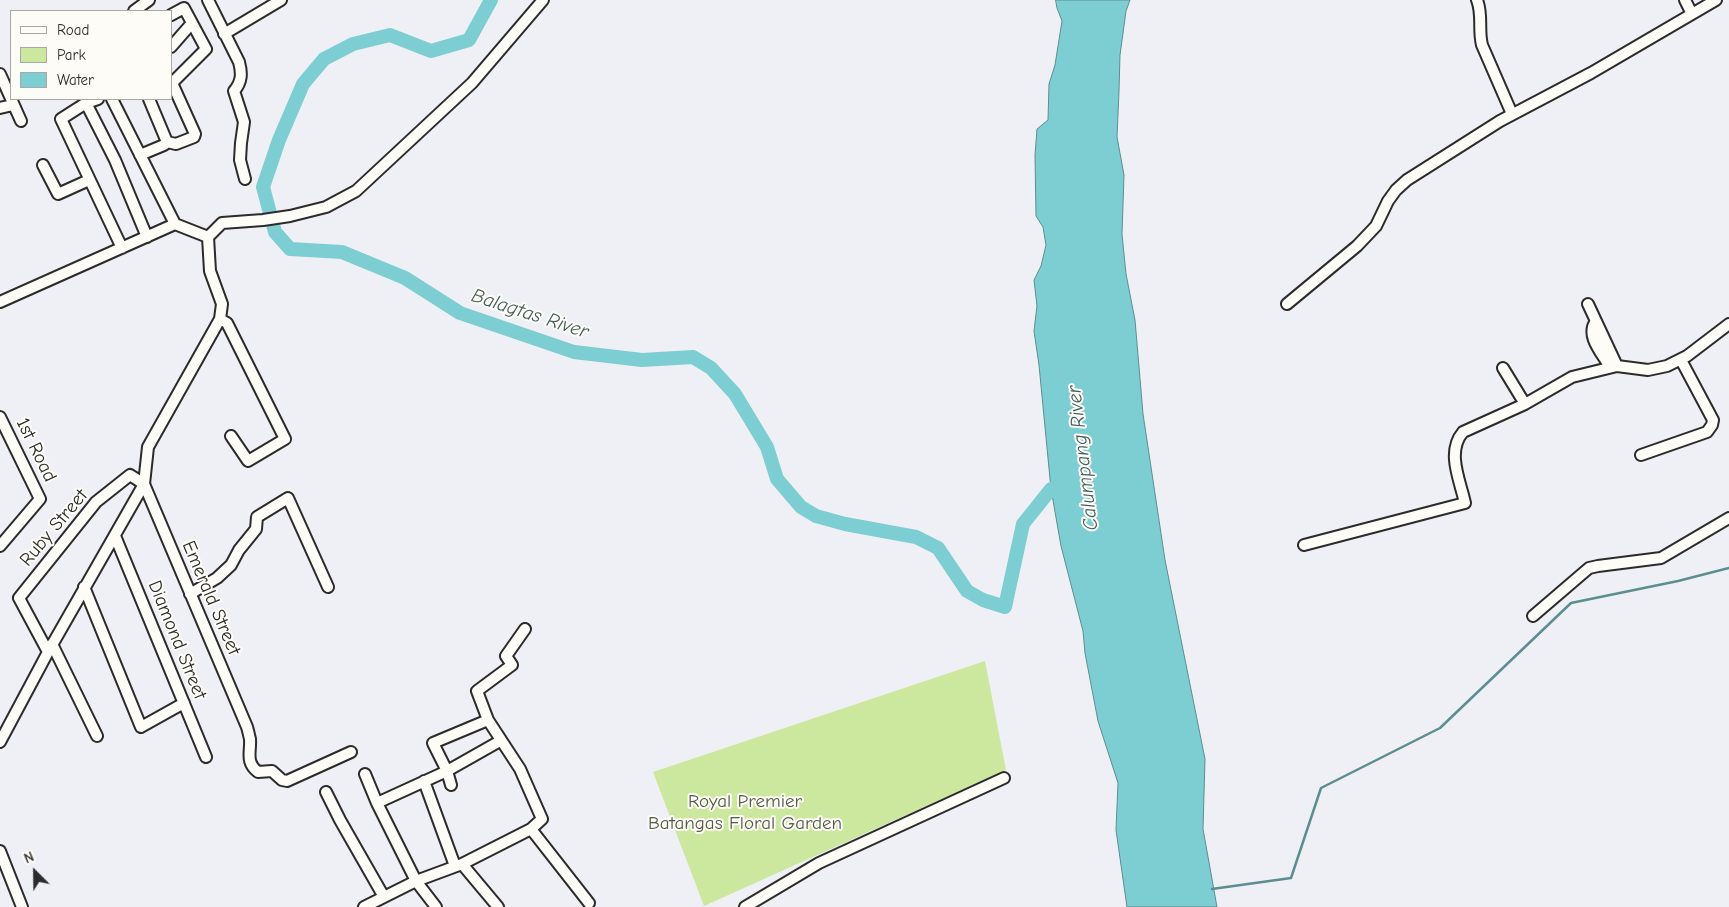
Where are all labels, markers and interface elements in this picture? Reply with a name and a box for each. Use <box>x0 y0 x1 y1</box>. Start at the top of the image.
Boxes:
legend <box>10 10 172 100</box>
text: Road <box>57 21 89 39</box>
text: Park <box>57 46 86 64</box>
text: Water <box>57 71 94 89</box>
water label: Balagtas River <box>468 284 592 344</box>
water label: Calumpang River <box>1062 384 1104 532</box>
street label: 1st Road <box>11 414 61 486</box>
street label: Ruby Street <box>15 485 93 571</box>
street label: Emerald Street <box>177 537 245 659</box>
street label: Diamond Street <box>143 577 211 703</box>
park label: Royal Premier Batangas Floral Garden <box>648 791 842 835</box>
north arrow <box>10 847 60 897</box>
text: N <box>21 848 36 867</box>

